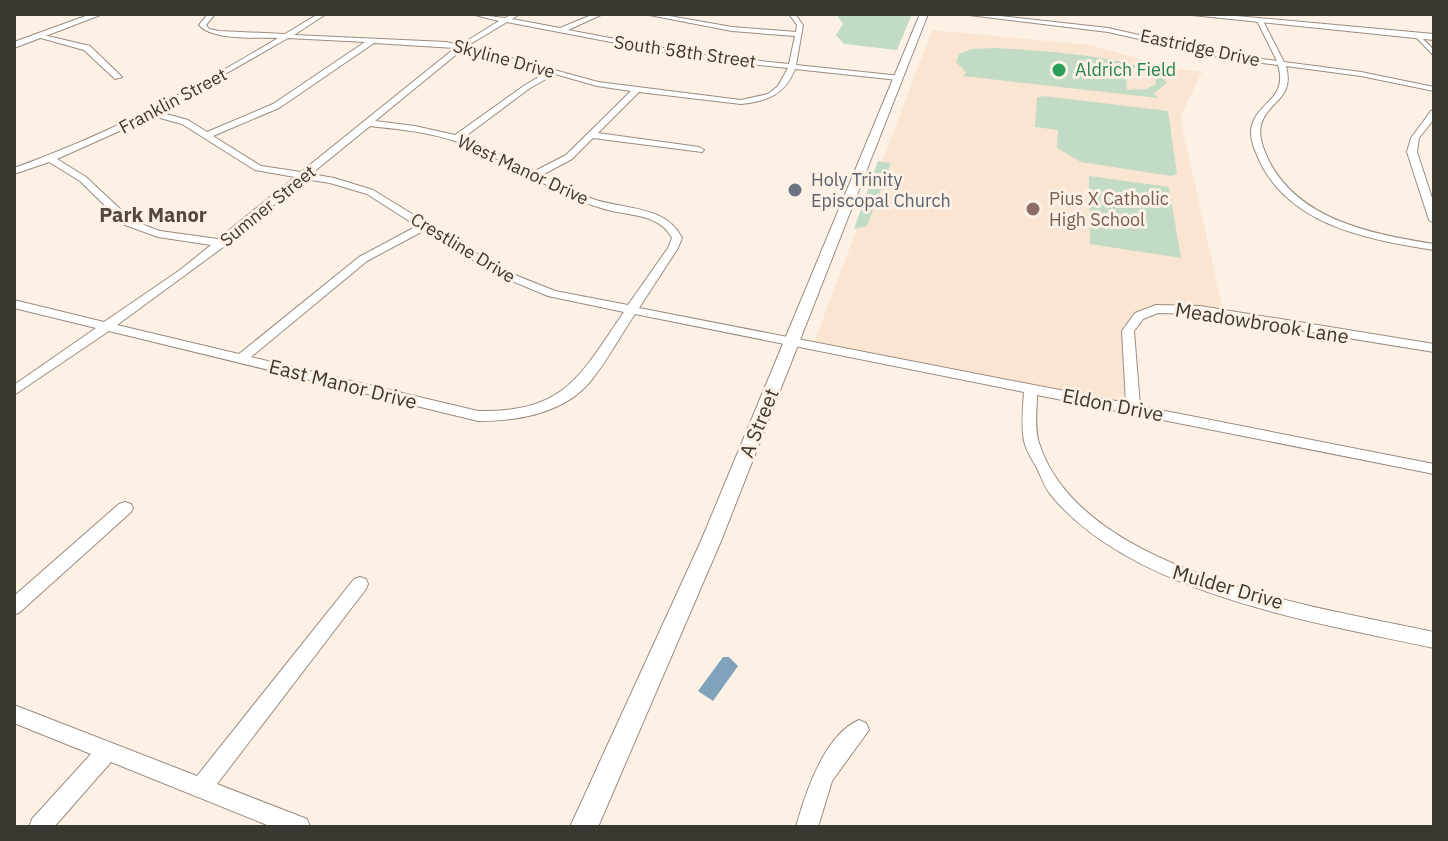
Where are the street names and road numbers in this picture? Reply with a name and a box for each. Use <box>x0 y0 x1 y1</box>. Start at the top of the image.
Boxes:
street label: Eastridge Drive <box>1138 24 1262 71</box>
street label: South 58th Street <box>613 30 758 73</box>
street label: Skyline Drive <box>451 34 558 83</box>
street label: Franklin Street <box>115 63 231 139</box>
street label: West Manor Drive <box>454 129 593 210</box>
street label: Sumner Street <box>215 160 320 251</box>
street label: Crestline Drive <box>407 207 520 288</box>
street label: Meadowbrook Lane <box>1173 295 1351 350</box>
street label: East Manor Drive <box>266 352 420 415</box>
street label: Eldon Drive <box>1060 381 1166 428</box>
street label: A Street <box>732 384 785 461</box>
street label: Mulder Drive <box>1170 558 1287 615</box>

